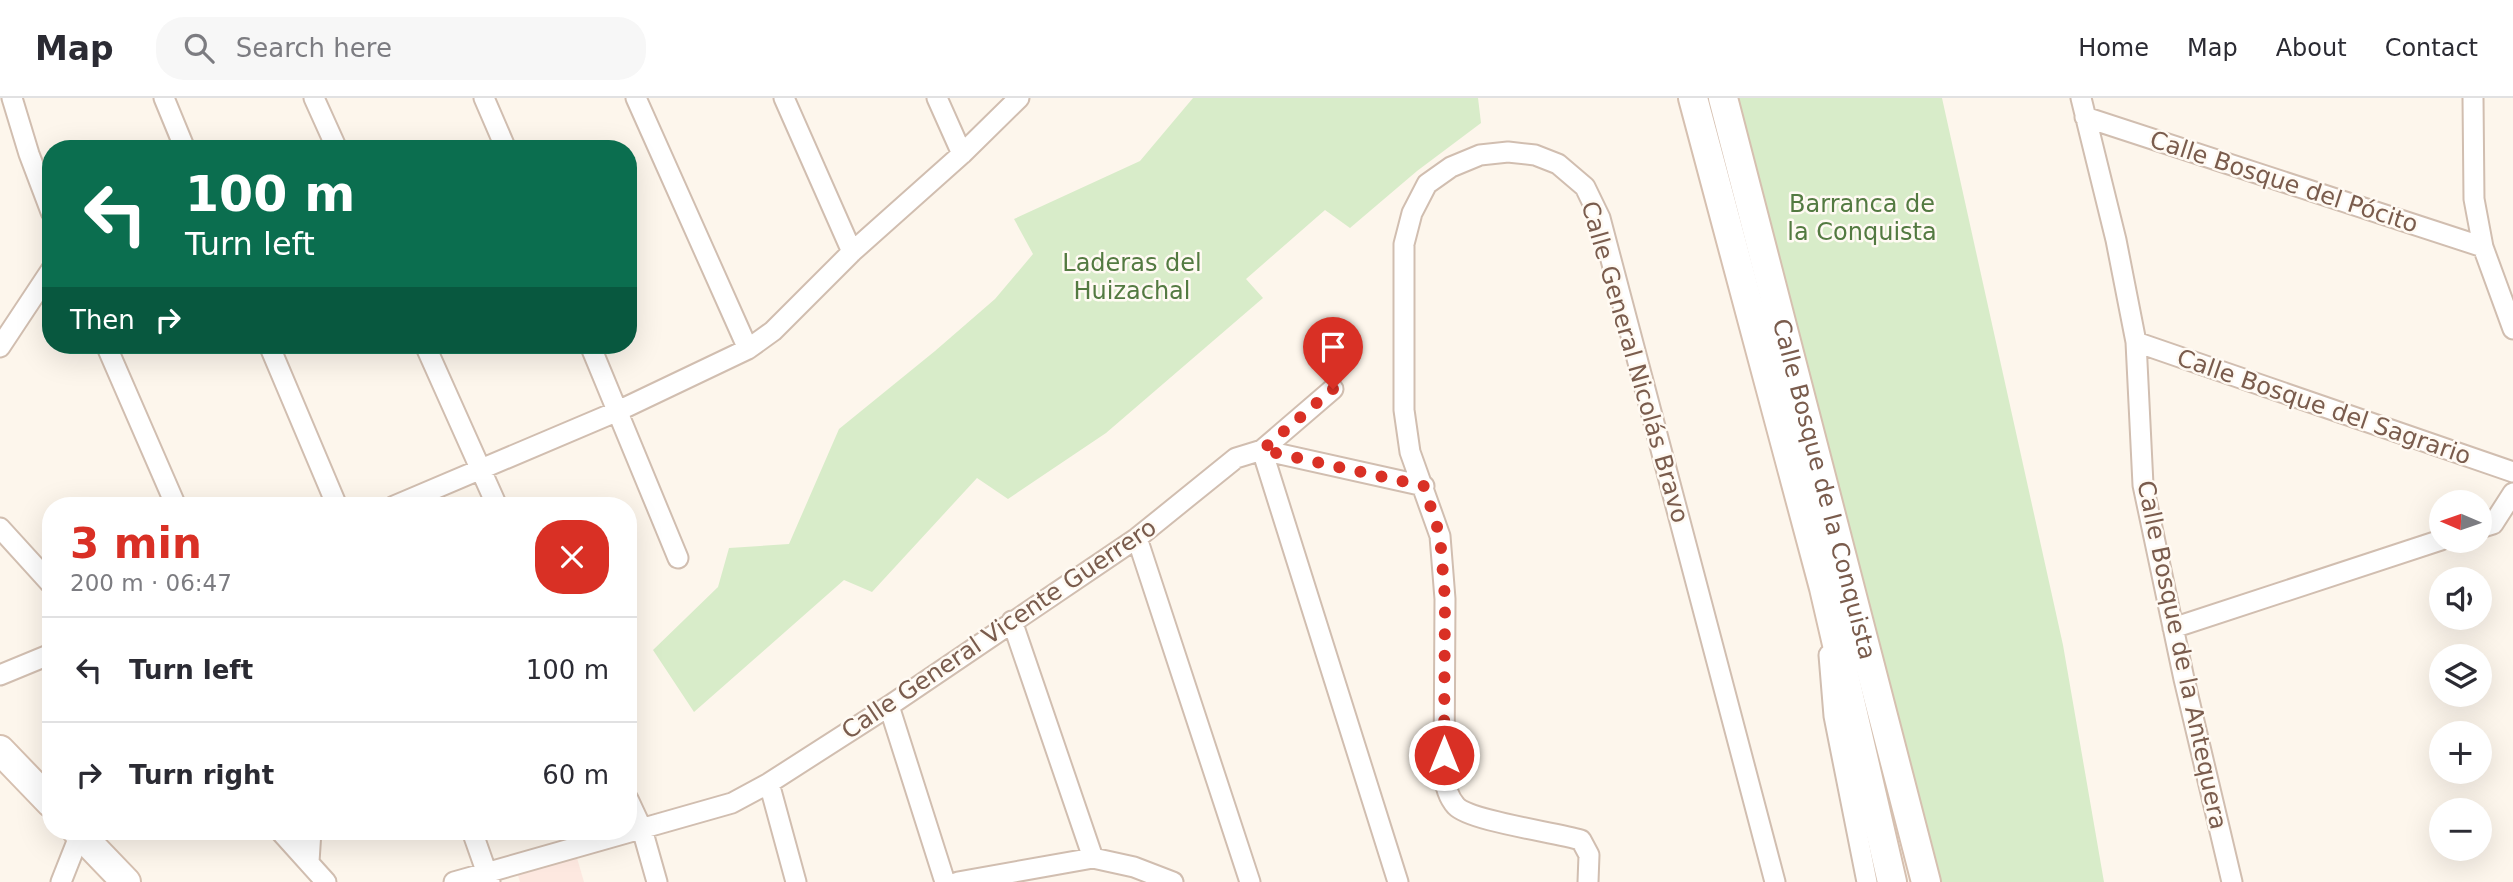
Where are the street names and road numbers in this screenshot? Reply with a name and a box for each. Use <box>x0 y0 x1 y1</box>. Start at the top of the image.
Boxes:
street label: Calle Bosque del Pócito <box>2146 125 2422 239</box>
street label: Calle General Nicolás Bravo <box>1576 198 1694 526</box>
street label: Calle Bosque de la Conquista <box>1767 316 1882 662</box>
street label: Calle Bosque del Sagrario <box>2173 343 2475 471</box>
street label: Calle Bosque de la Antequera <box>2131 478 2233 832</box>
street label: Calle General Vicente Guerrero <box>837 513 1161 745</box>

